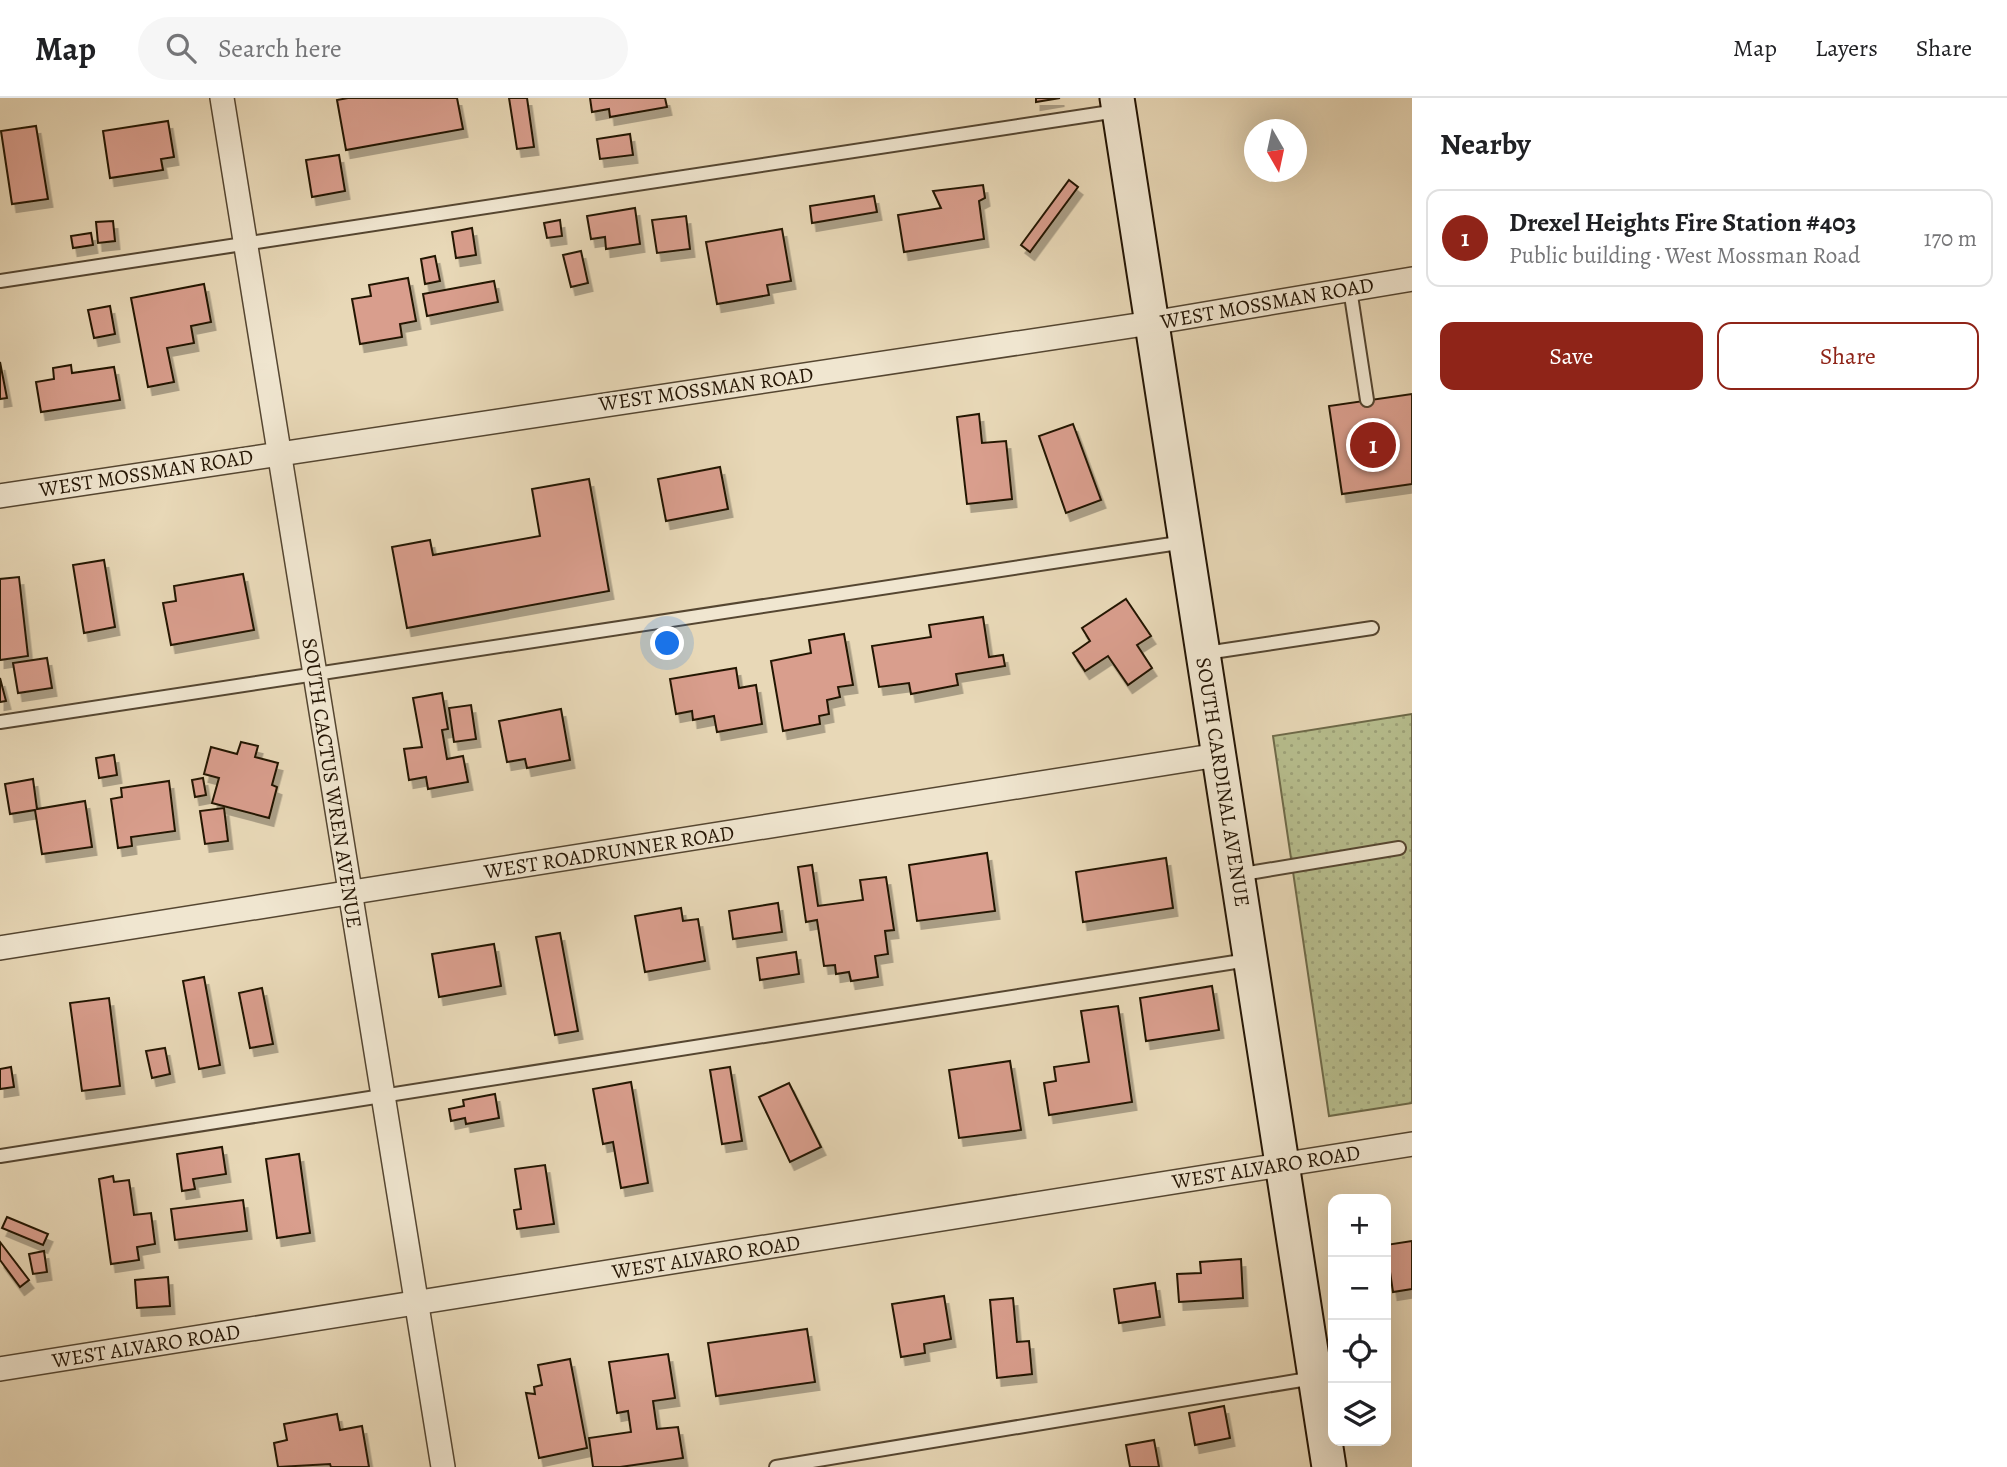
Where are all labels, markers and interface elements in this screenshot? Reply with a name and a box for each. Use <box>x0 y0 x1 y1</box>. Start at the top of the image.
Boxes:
search box <box>138 17 628 80</box>
text: Map <box>35 26 96 71</box>
icon: search <box>162 29 200 67</box>
text: Search here <box>218 31 342 66</box>
text: Map <box>1733 32 1777 64</box>
text: Layers <box>1815 32 1878 64</box>
text: Share <box>1916 32 1972 64</box>
north arrow <box>1244 119 1307 182</box>
text: Nearby <box>1440 124 1531 164</box>
text: Drexel Heights Fire Station #403 <box>1509 205 1856 240</box>
text: 1 <box>1461 223 1469 254</box>
text: 170 m <box>1924 223 1977 254</box>
text: Public building · West Mossman Road <box>1509 240 1860 271</box>
street label: WEST MOSSMAN ROAD <box>1157 270 1376 336</box>
button: Save <box>1440 322 1703 390</box>
button: Share <box>1717 322 1979 390</box>
street label: WEST MOSSMAN ROAD <box>596 360 815 418</box>
pin: 1 <box>1350 419 1396 471</box>
street label: WEST MOSSMAN ROAD <box>36 442 255 504</box>
your location <box>650 626 684 660</box>
street label: SOUTH CACTUS WREN AVENUE <box>295 636 369 930</box>
street label: SOUTH CARDINAL AVENUE <box>1189 655 1257 909</box>
street label: WEST ROADRUNNER ROAD <box>481 818 736 886</box>
street label: WEST ALVARO ROAD <box>1169 1138 1362 1196</box>
map controls <box>1328 1194 1391 1446</box>
button: + <box>1328 1194 1391 1257</box>
street label: WEST ALVARO ROAD <box>609 1228 802 1286</box>
button: − <box>1328 1257 1391 1320</box>
street label: WEST ALVARO ROAD <box>49 1317 242 1375</box>
button: locate <box>1328 1320 1391 1383</box>
button: layers <box>1328 1383 1391 1446</box>

